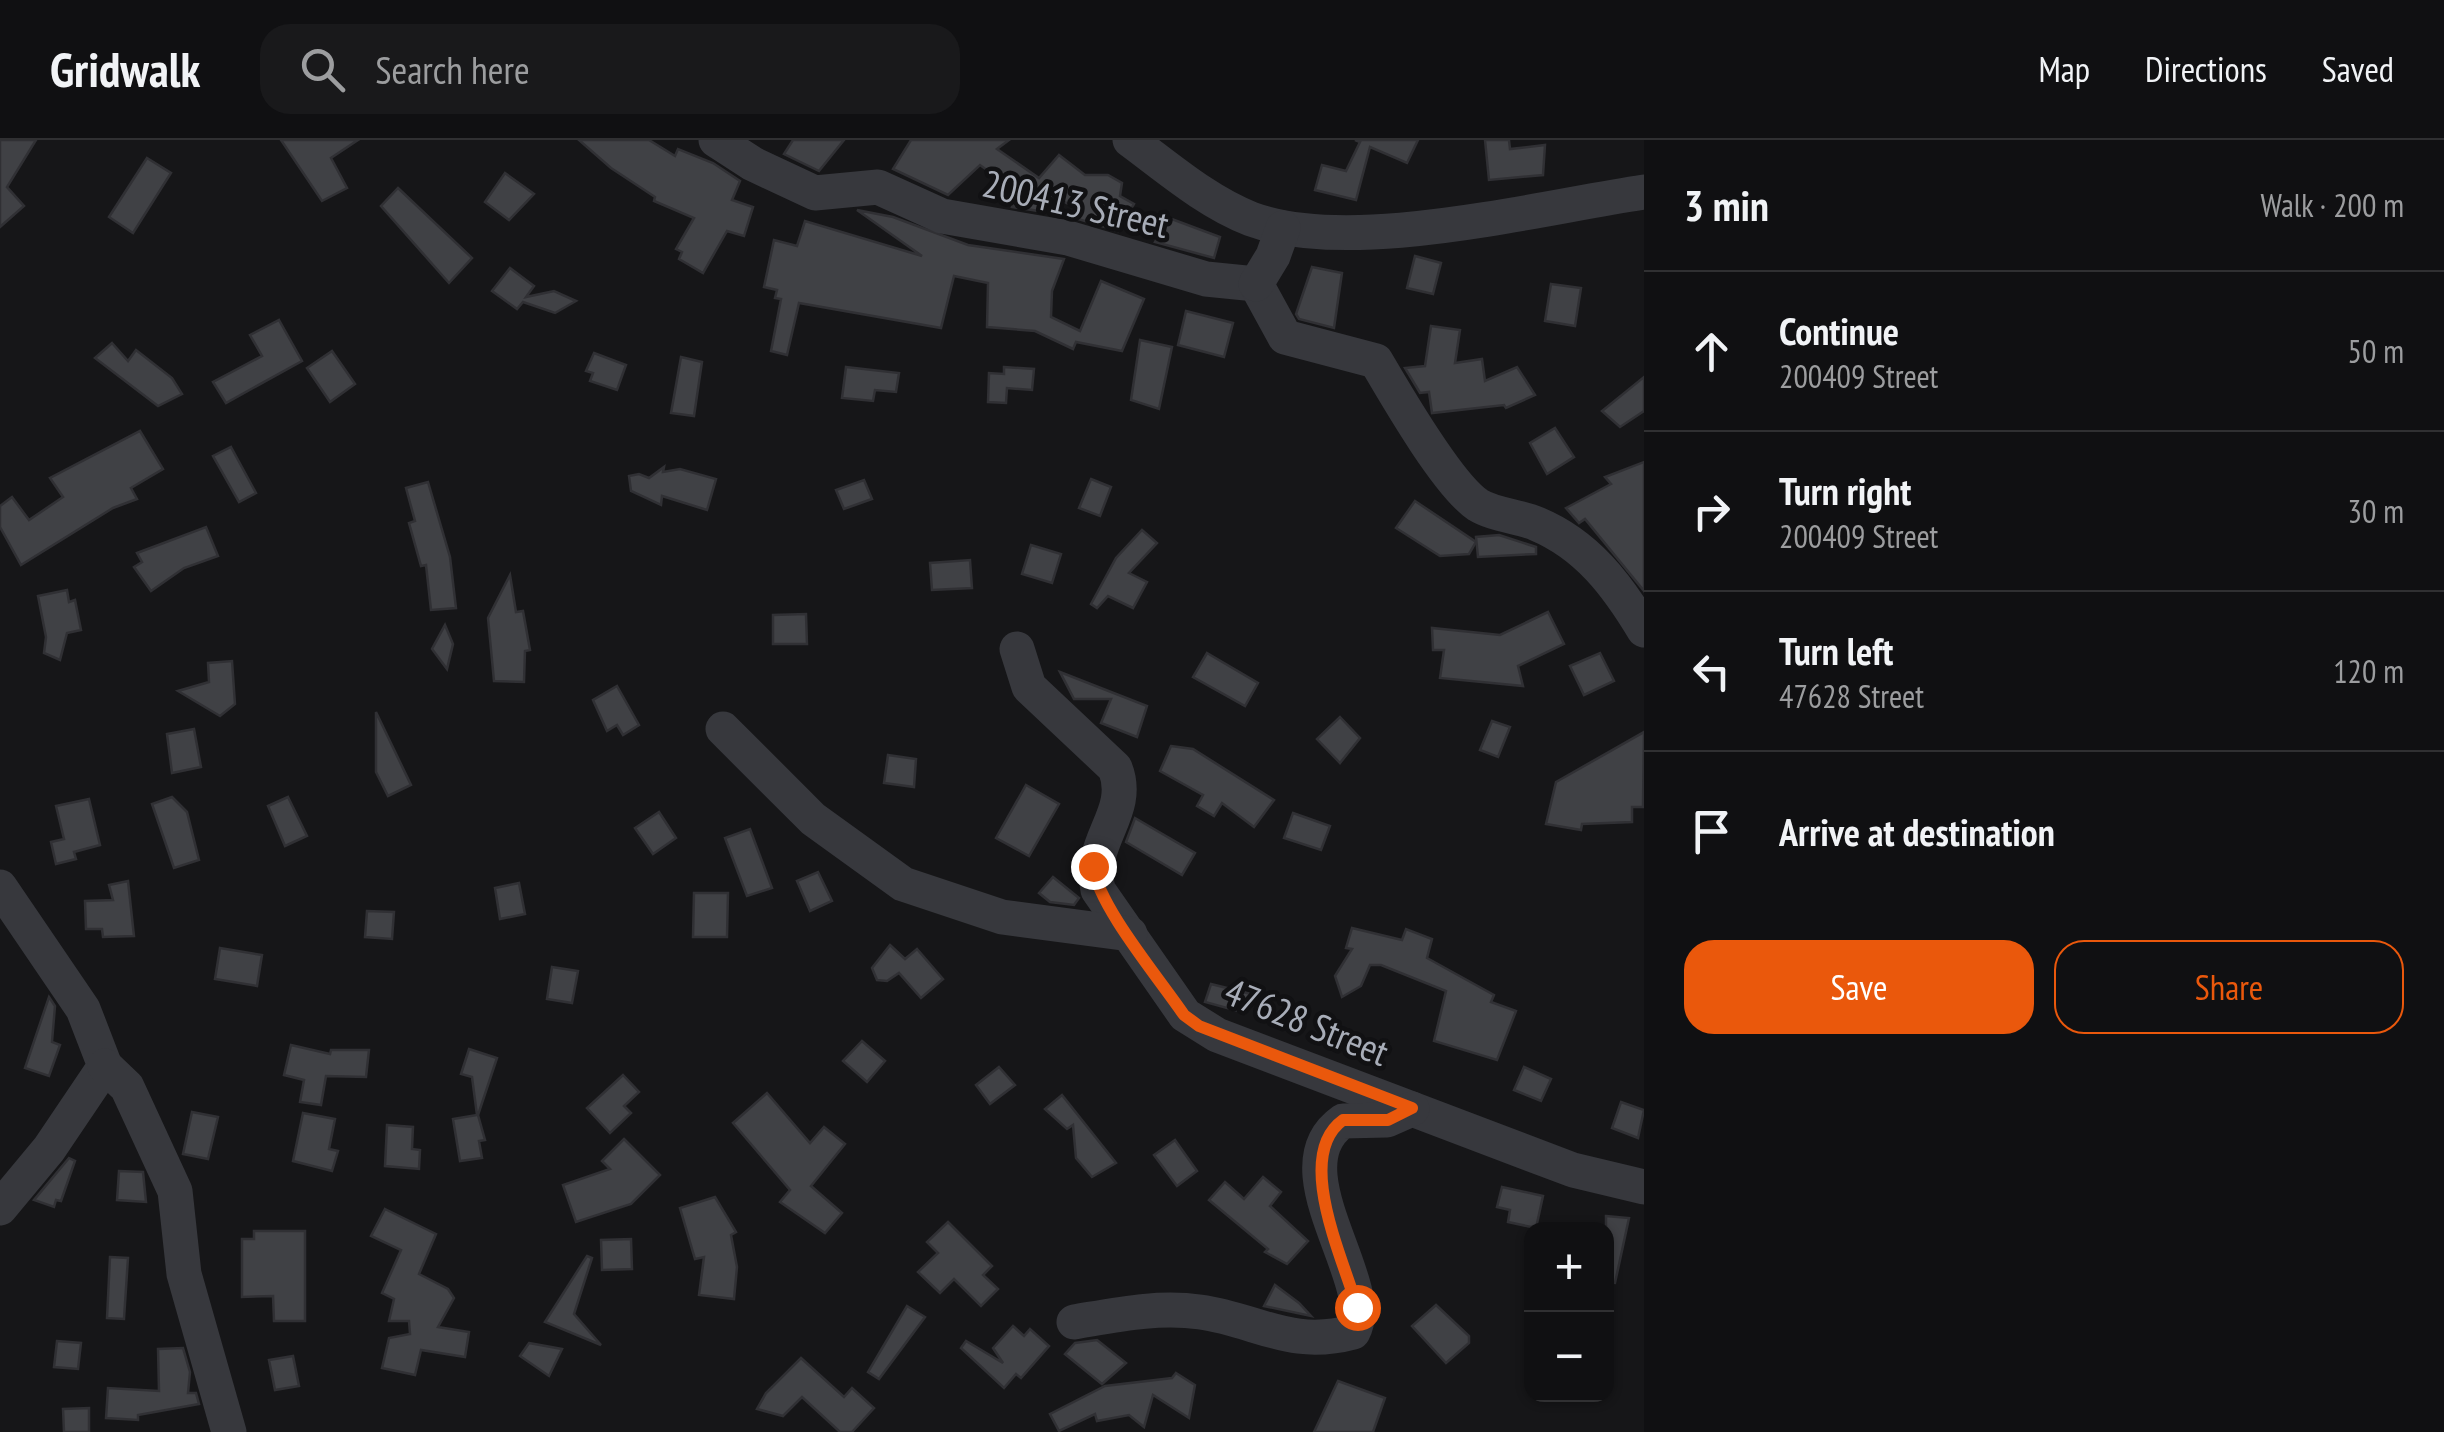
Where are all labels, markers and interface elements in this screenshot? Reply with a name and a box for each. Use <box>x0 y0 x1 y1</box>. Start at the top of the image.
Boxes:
search box <box>260 24 960 114</box>
text: Gridwalk <box>50 38 200 100</box>
icon: search <box>295 42 350 97</box>
text: Search here <box>375 45 530 94</box>
text: Map <box>2039 46 2090 92</box>
text: Directions <box>2145 46 2267 92</box>
text: Saved <box>2322 46 2394 92</box>
street label: 200413 Street <box>978 158 1174 248</box>
text: 3 min <box>1684 178 1769 233</box>
text: Walk · 200 m <box>2260 184 2404 226</box>
text: Continue <box>1779 306 1899 355</box>
icon: ahead <box>1684 324 1739 379</box>
text: 50 m <box>2348 330 2404 372</box>
text: 200409 Street <box>1779 355 1938 397</box>
text: Turn right <box>1779 466 1911 515</box>
icon: right <box>1684 484 1739 539</box>
text: 30 m <box>2348 490 2404 532</box>
text: 200409 Street <box>1779 515 1938 557</box>
text: Turn left <box>1779 626 1893 675</box>
icon: left <box>1684 644 1739 699</box>
text: 120 m <box>2333 650 2404 692</box>
text: 47628 Street <box>1779 675 1924 717</box>
icon: arrive <box>1684 804 1739 859</box>
text: Arrive at destination <box>1779 807 2055 856</box>
route end <box>1071 844 1117 890</box>
button: Save <box>1684 940 2034 1034</box>
button: Share <box>2054 940 2404 1034</box>
street label: 47628 Street <box>1218 966 1397 1076</box>
map controls <box>1524 1222 1614 1402</box>
button: + <box>1524 1222 1614 1312</box>
route start <box>1335 1285 1381 1331</box>
button: − <box>1524 1312 1614 1402</box>

